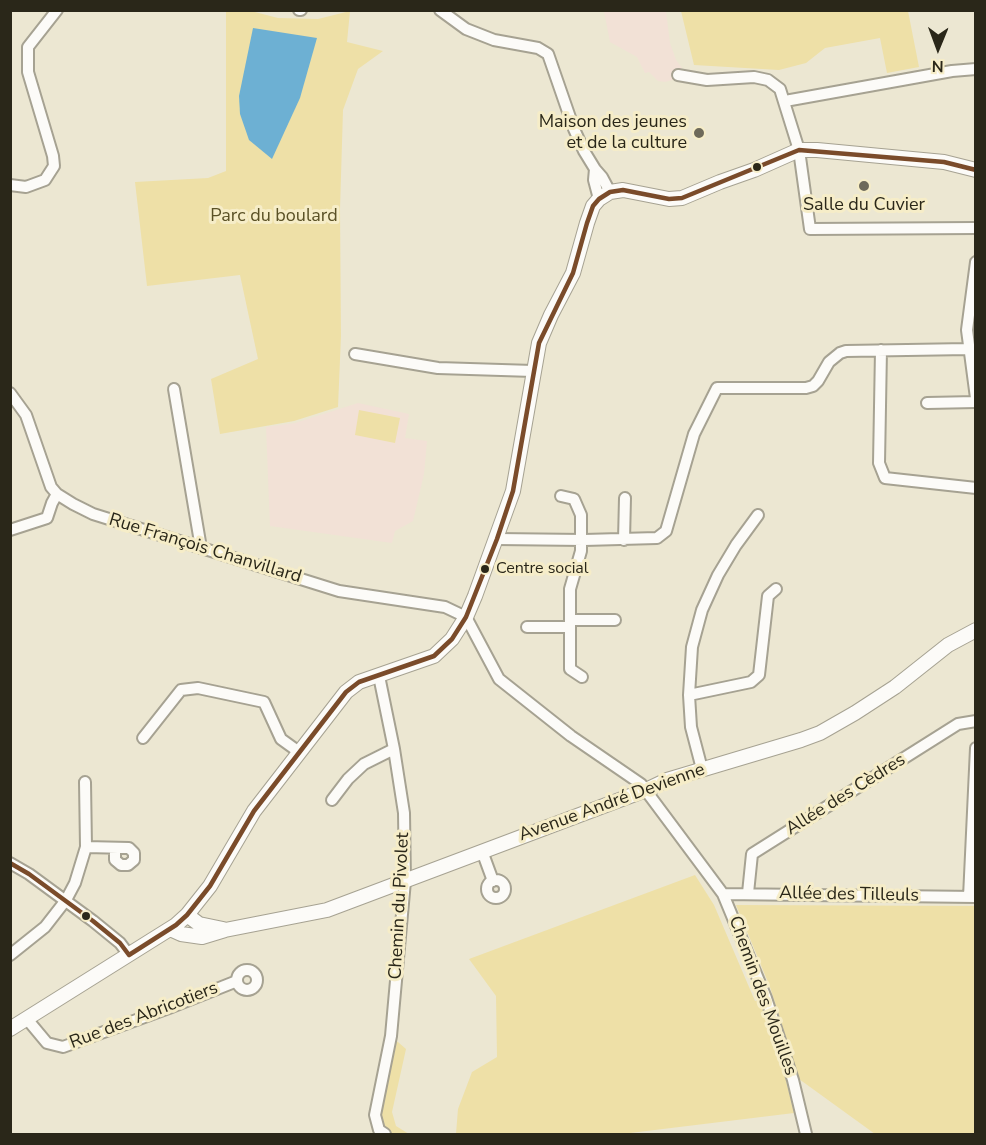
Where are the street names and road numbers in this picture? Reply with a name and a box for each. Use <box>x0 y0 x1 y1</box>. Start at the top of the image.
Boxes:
street label: Rue François Chanvillard <box>106 509 304 589</box>
street label: Allée des Cèdres <box>782 750 910 840</box>
street label: Avenue André Devienne <box>516 759 708 847</box>
street label: Chemin du Pivolet <box>385 832 415 980</box>
street label: Allée des Tilleuls <box>779 883 919 907</box>
street label: Chemin des Mouilles <box>723 913 801 1079</box>
street label: Rue des Abricotiers <box>67 978 221 1054</box>

